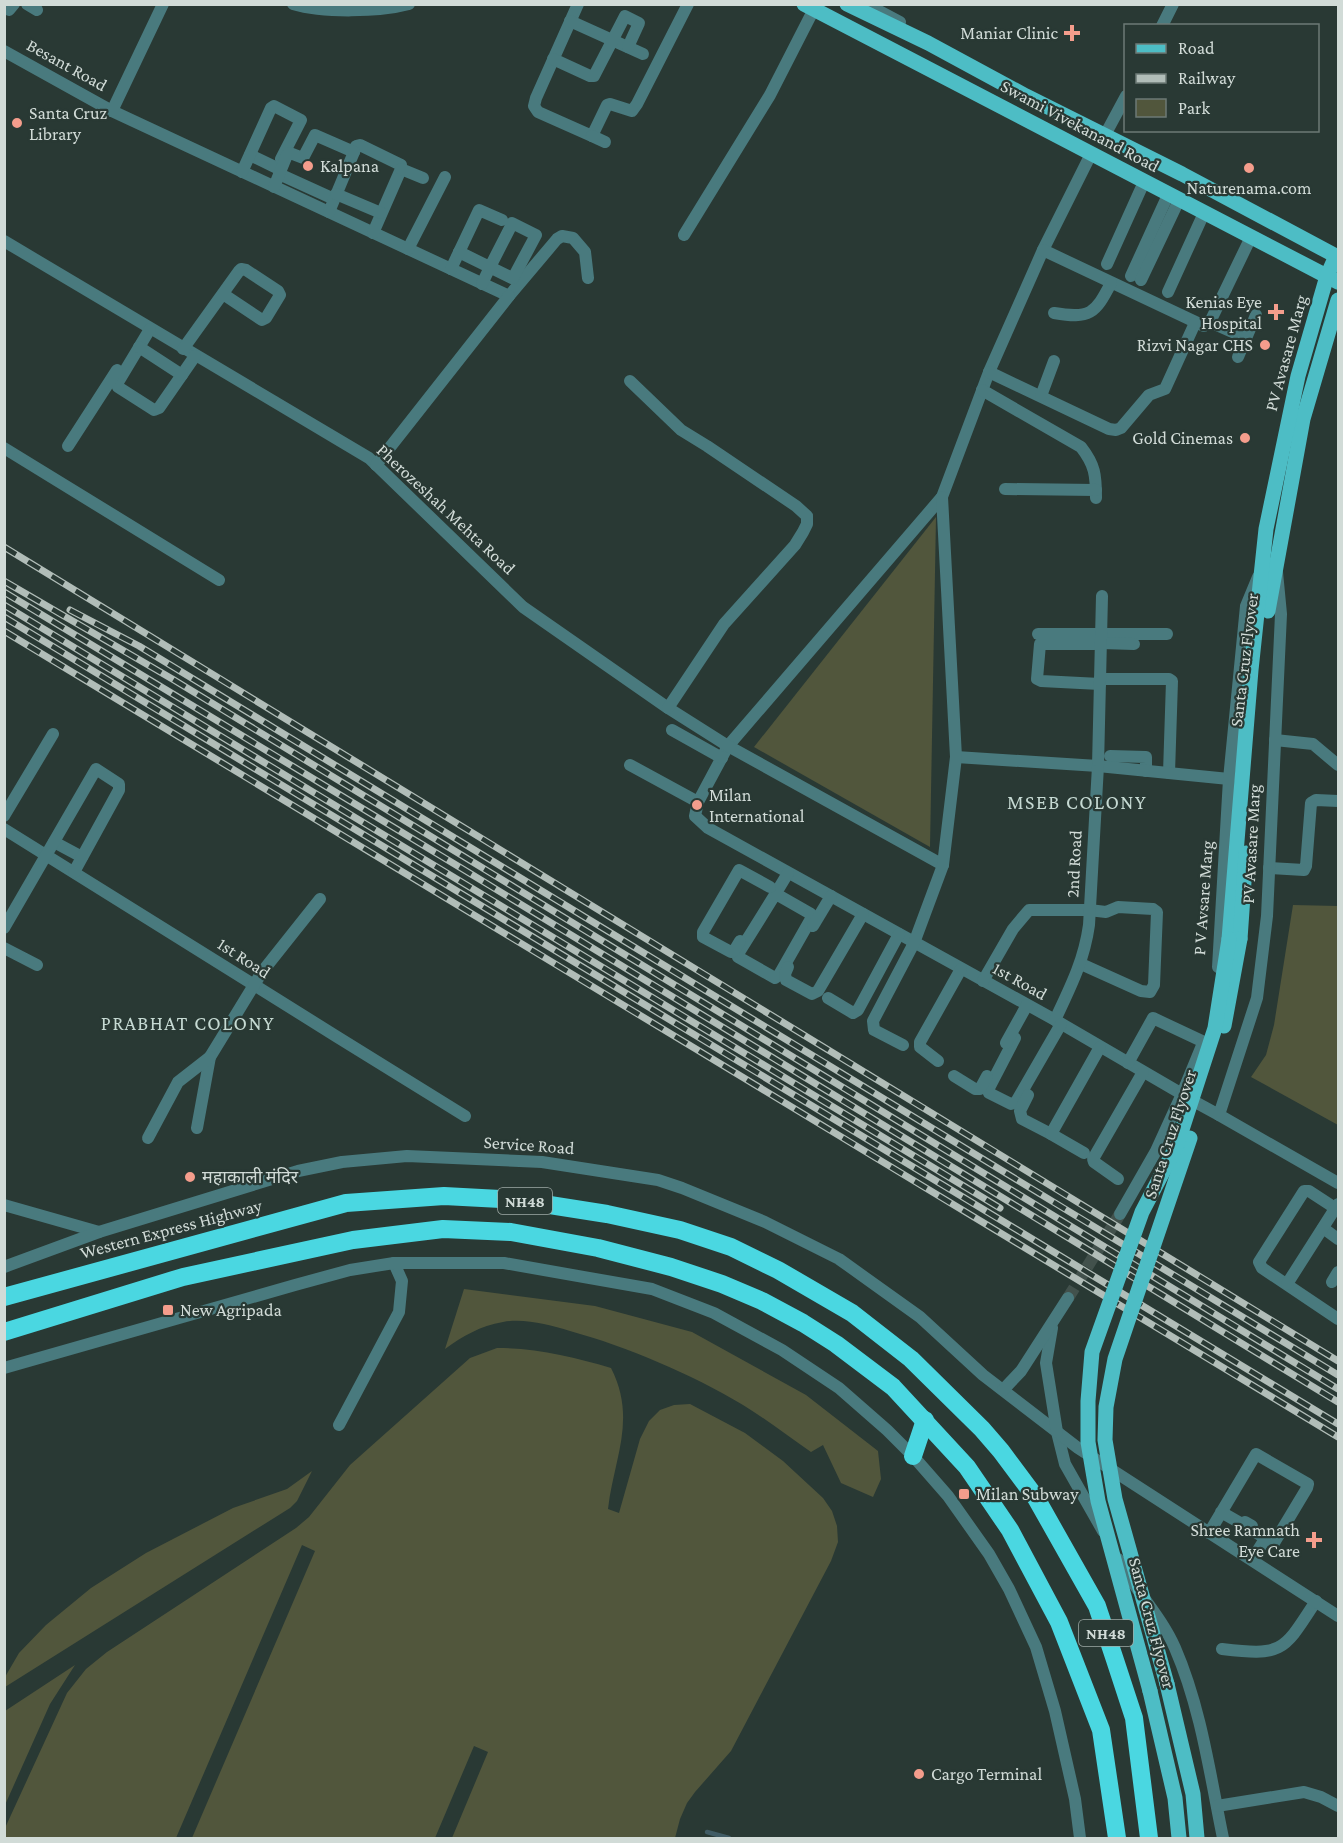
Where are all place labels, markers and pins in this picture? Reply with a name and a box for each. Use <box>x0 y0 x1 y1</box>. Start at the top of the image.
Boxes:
place label: Maniar Clinic <box>960 23 1059 43</box>
marker: Maniar Clinic <box>1063 24 1081 42</box>
place label: Santa Cruz Library <box>29 103 108 144</box>
marker: Santa Cruz Library <box>10 116 24 130</box>
place label: Kalpana <box>320 156 379 176</box>
marker: Kalpana <box>301 159 315 173</box>
marker: Naturenama.com <box>1242 161 1256 175</box>
place label: Naturenama.com <box>1187 178 1312 198</box>
place label: Kenias Eye Hospital <box>1185 292 1262 333</box>
marker: Kenias Eye Hospital <box>1267 303 1285 321</box>
place label: Rizvi Nagar CHS <box>1137 335 1253 355</box>
marker: Rizvi Nagar CHS <box>1258 338 1272 352</box>
place label: Gold Cinemas <box>1132 428 1233 448</box>
marker: Gold Cinemas <box>1238 431 1252 445</box>
place label: Milan International <box>709 785 805 826</box>
marker: Milan International <box>690 798 704 812</box>
place label: महाकाली मंदिर <box>202 1167 299 1187</box>
marker: महाकाली मंदिर <box>183 1170 197 1184</box>
place label: New Agripada <box>180 1300 282 1320</box>
marker: New Agripada <box>161 1303 175 1317</box>
place label: Milan Subway <box>976 1484 1079 1504</box>
marker: Milan Subway <box>957 1487 971 1501</box>
place label: Shree Ramnath Eye Care <box>1190 1520 1300 1561</box>
marker: Shree Ramnath Eye Care <box>1305 1531 1323 1549</box>
place label: Cargo Terminal <box>931 1764 1042 1784</box>
marker: Cargo Terminal <box>912 1767 926 1781</box>

